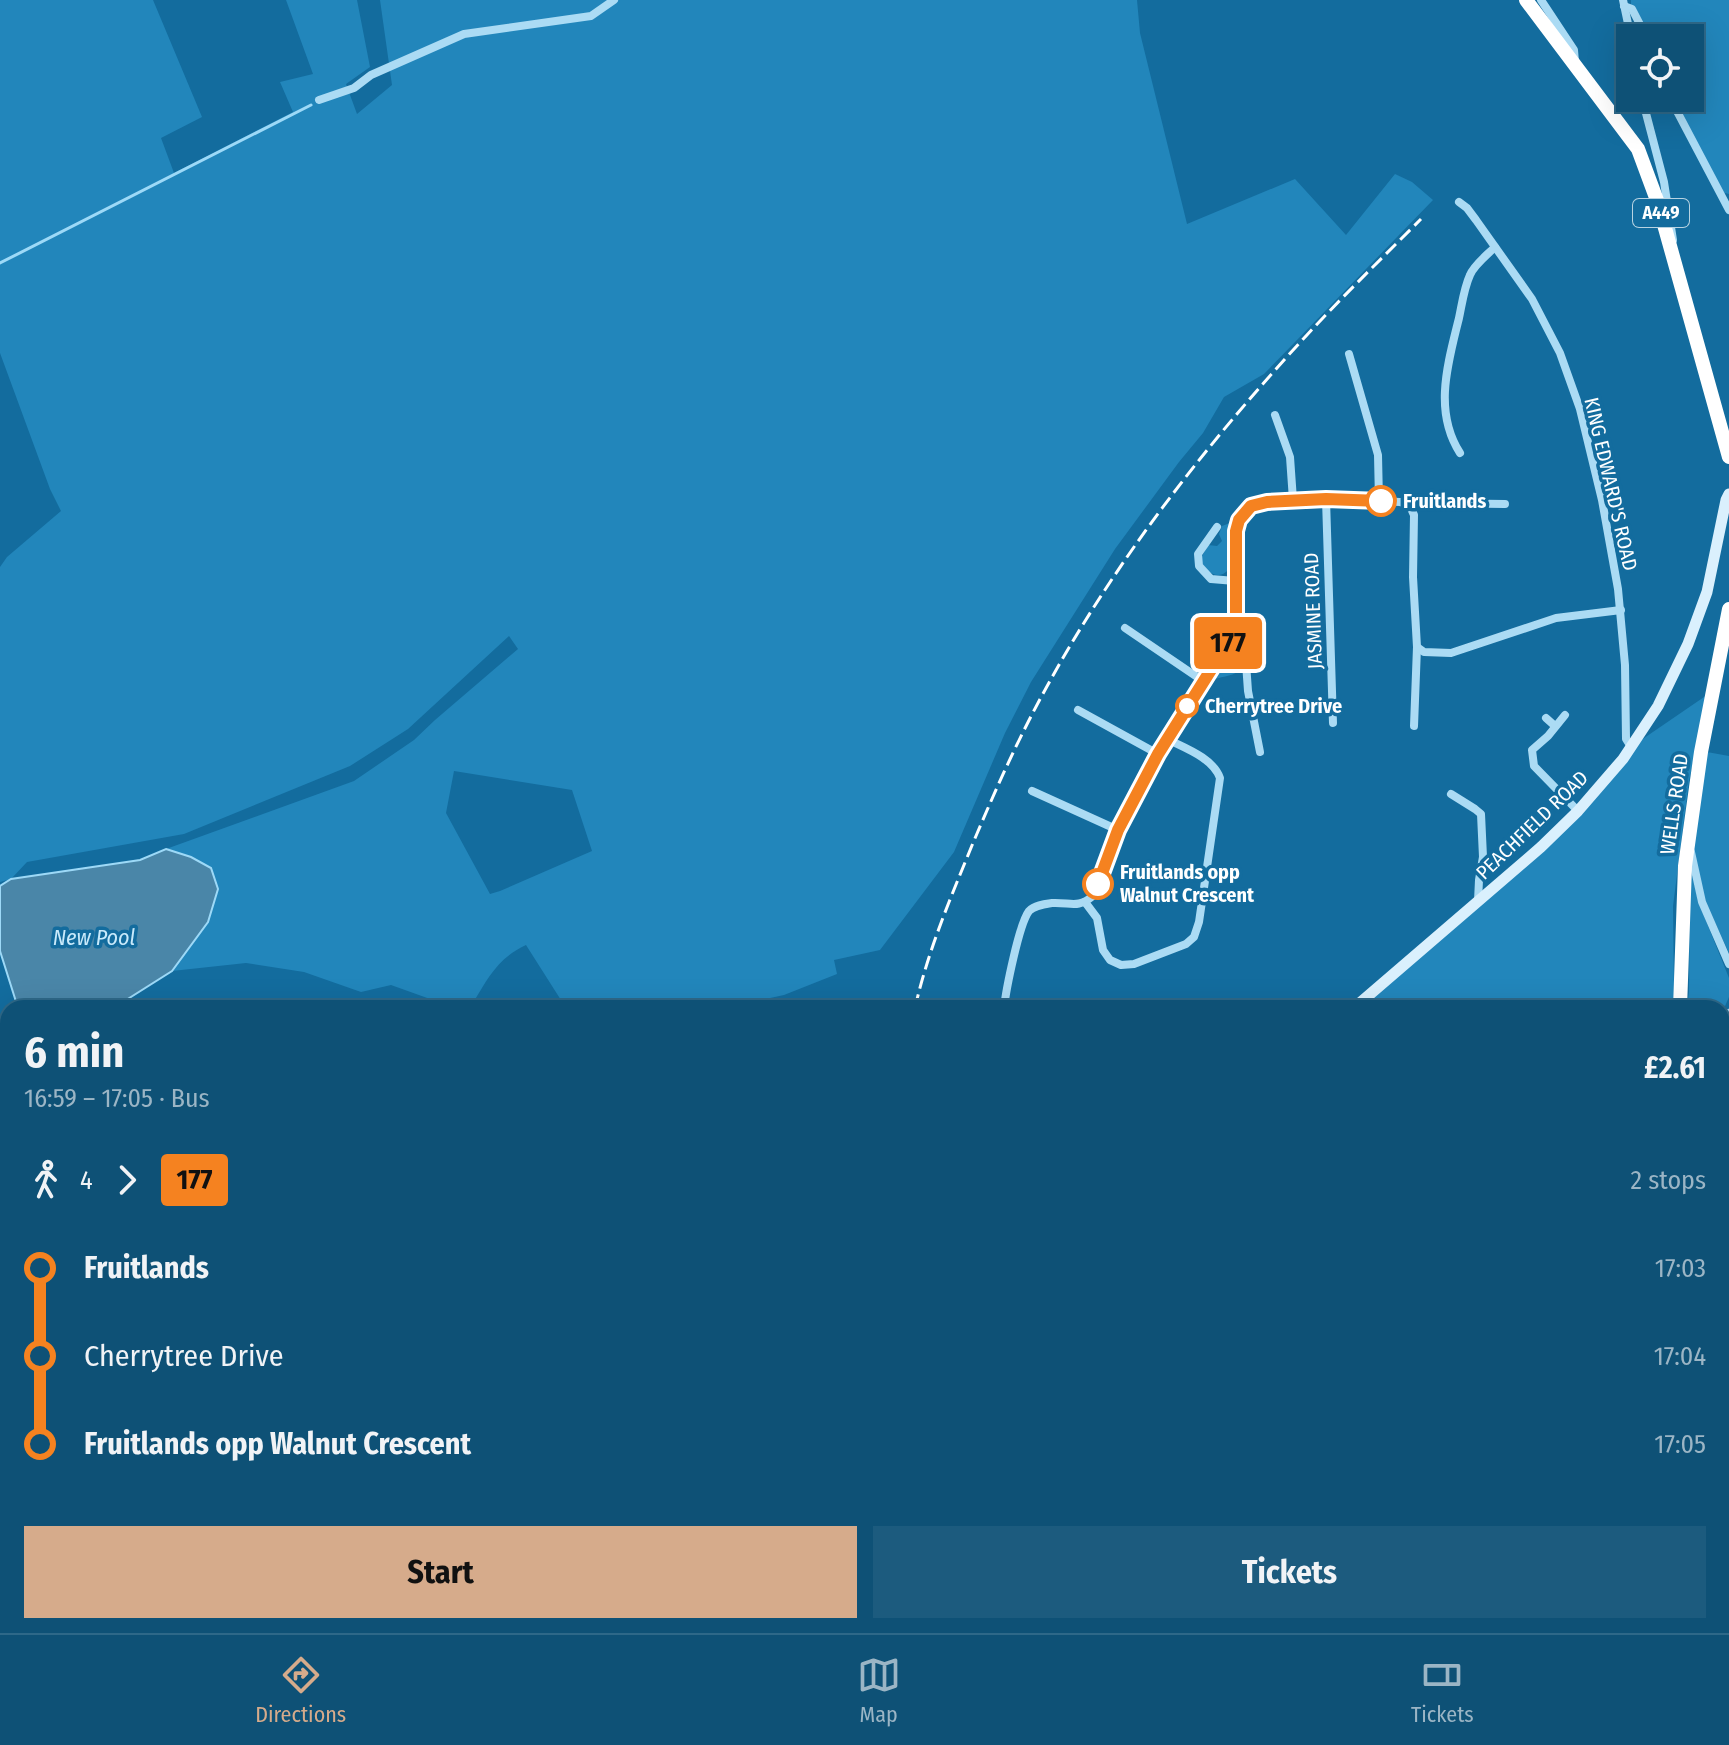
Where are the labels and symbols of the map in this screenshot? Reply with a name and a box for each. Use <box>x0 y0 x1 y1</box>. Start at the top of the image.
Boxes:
road number: A449 <box>1633 199 1689 227</box>
street label: KING EDWARD'S ROAD <box>1579 395 1643 573</box>
marker: Fruitlands <box>1366 486 1396 516</box>
place label: Fruitlands <box>1403 489 1487 513</box>
street label: JASMINE ROAD <box>1299 552 1327 670</box>
line badge: 177 <box>1182 617 1274 669</box>
place label: Cherrytree Drive <box>1205 694 1342 718</box>
marker: Cherrytree Drive <box>1176 695 1198 717</box>
street label: WELLS ROAD <box>1655 752 1693 856</box>
street label: PEACHFIELD ROAD <box>1471 766 1593 884</box>
place label: Fruitlands opp Walnut Crescent <box>1120 860 1255 907</box>
marker: Fruitlands opp Walnut Crescent <box>1083 869 1113 899</box>
water label: New Pool <box>53 924 135 951</box>

